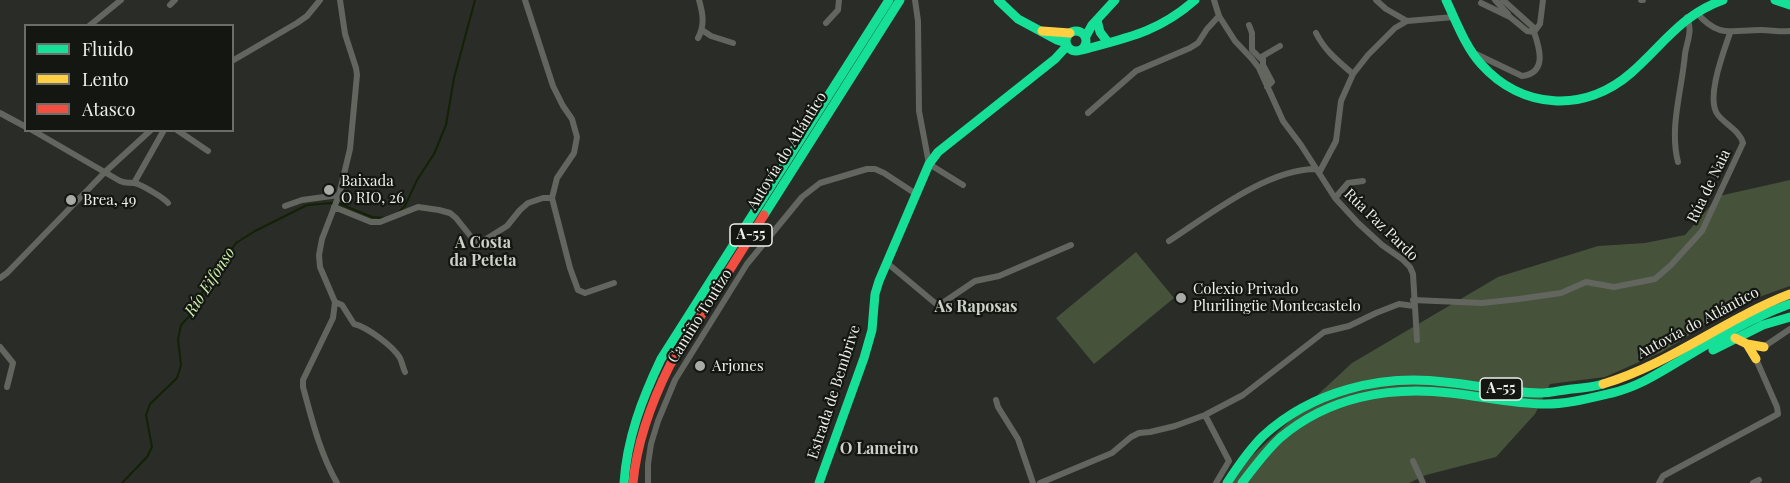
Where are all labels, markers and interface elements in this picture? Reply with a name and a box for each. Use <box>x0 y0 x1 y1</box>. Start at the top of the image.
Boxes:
legend <box>24 24 234 132</box>
text: Fluido <box>82 37 133 61</box>
text: Lento <box>82 67 129 91</box>
street label: Autovía do Atlántico <box>743 89 831 213</box>
text: Atasco <box>82 97 135 121</box>
street label: Rúa de Naia <box>1684 146 1734 226</box>
place label: Baixada O RIO, 26 <box>341 172 404 207</box>
marker: Baixada O RIO, 26 <box>322 183 336 197</box>
street label: Rúa Paz Pardo <box>1340 185 1422 265</box>
place label: Brea, 49 <box>83 191 136 209</box>
marker: Brea, 49 <box>64 193 78 207</box>
road number: A-55 <box>730 224 772 246</box>
district label: A Costa da Peteta <box>449 233 517 271</box>
water label: Río Eifonso <box>181 244 239 320</box>
street label: Camiño Toutizo <box>664 266 736 366</box>
place label: Colexio Privado Plurilingüe Montecastelo <box>1193 280 1361 315</box>
street label: Autovía do Atlántico <box>1634 283 1762 363</box>
marker: Colexio Privado Plurilingüe Montecastelo <box>1174 291 1188 305</box>
district label: As Raposas <box>935 297 1017 317</box>
street label: Estrada de Bembrive <box>804 323 864 461</box>
place label: Arjones <box>712 357 764 375</box>
marker: Arjones <box>693 359 707 373</box>
road number: A-55 <box>1480 378 1522 400</box>
district label: O Lameiro <box>840 439 918 459</box>

